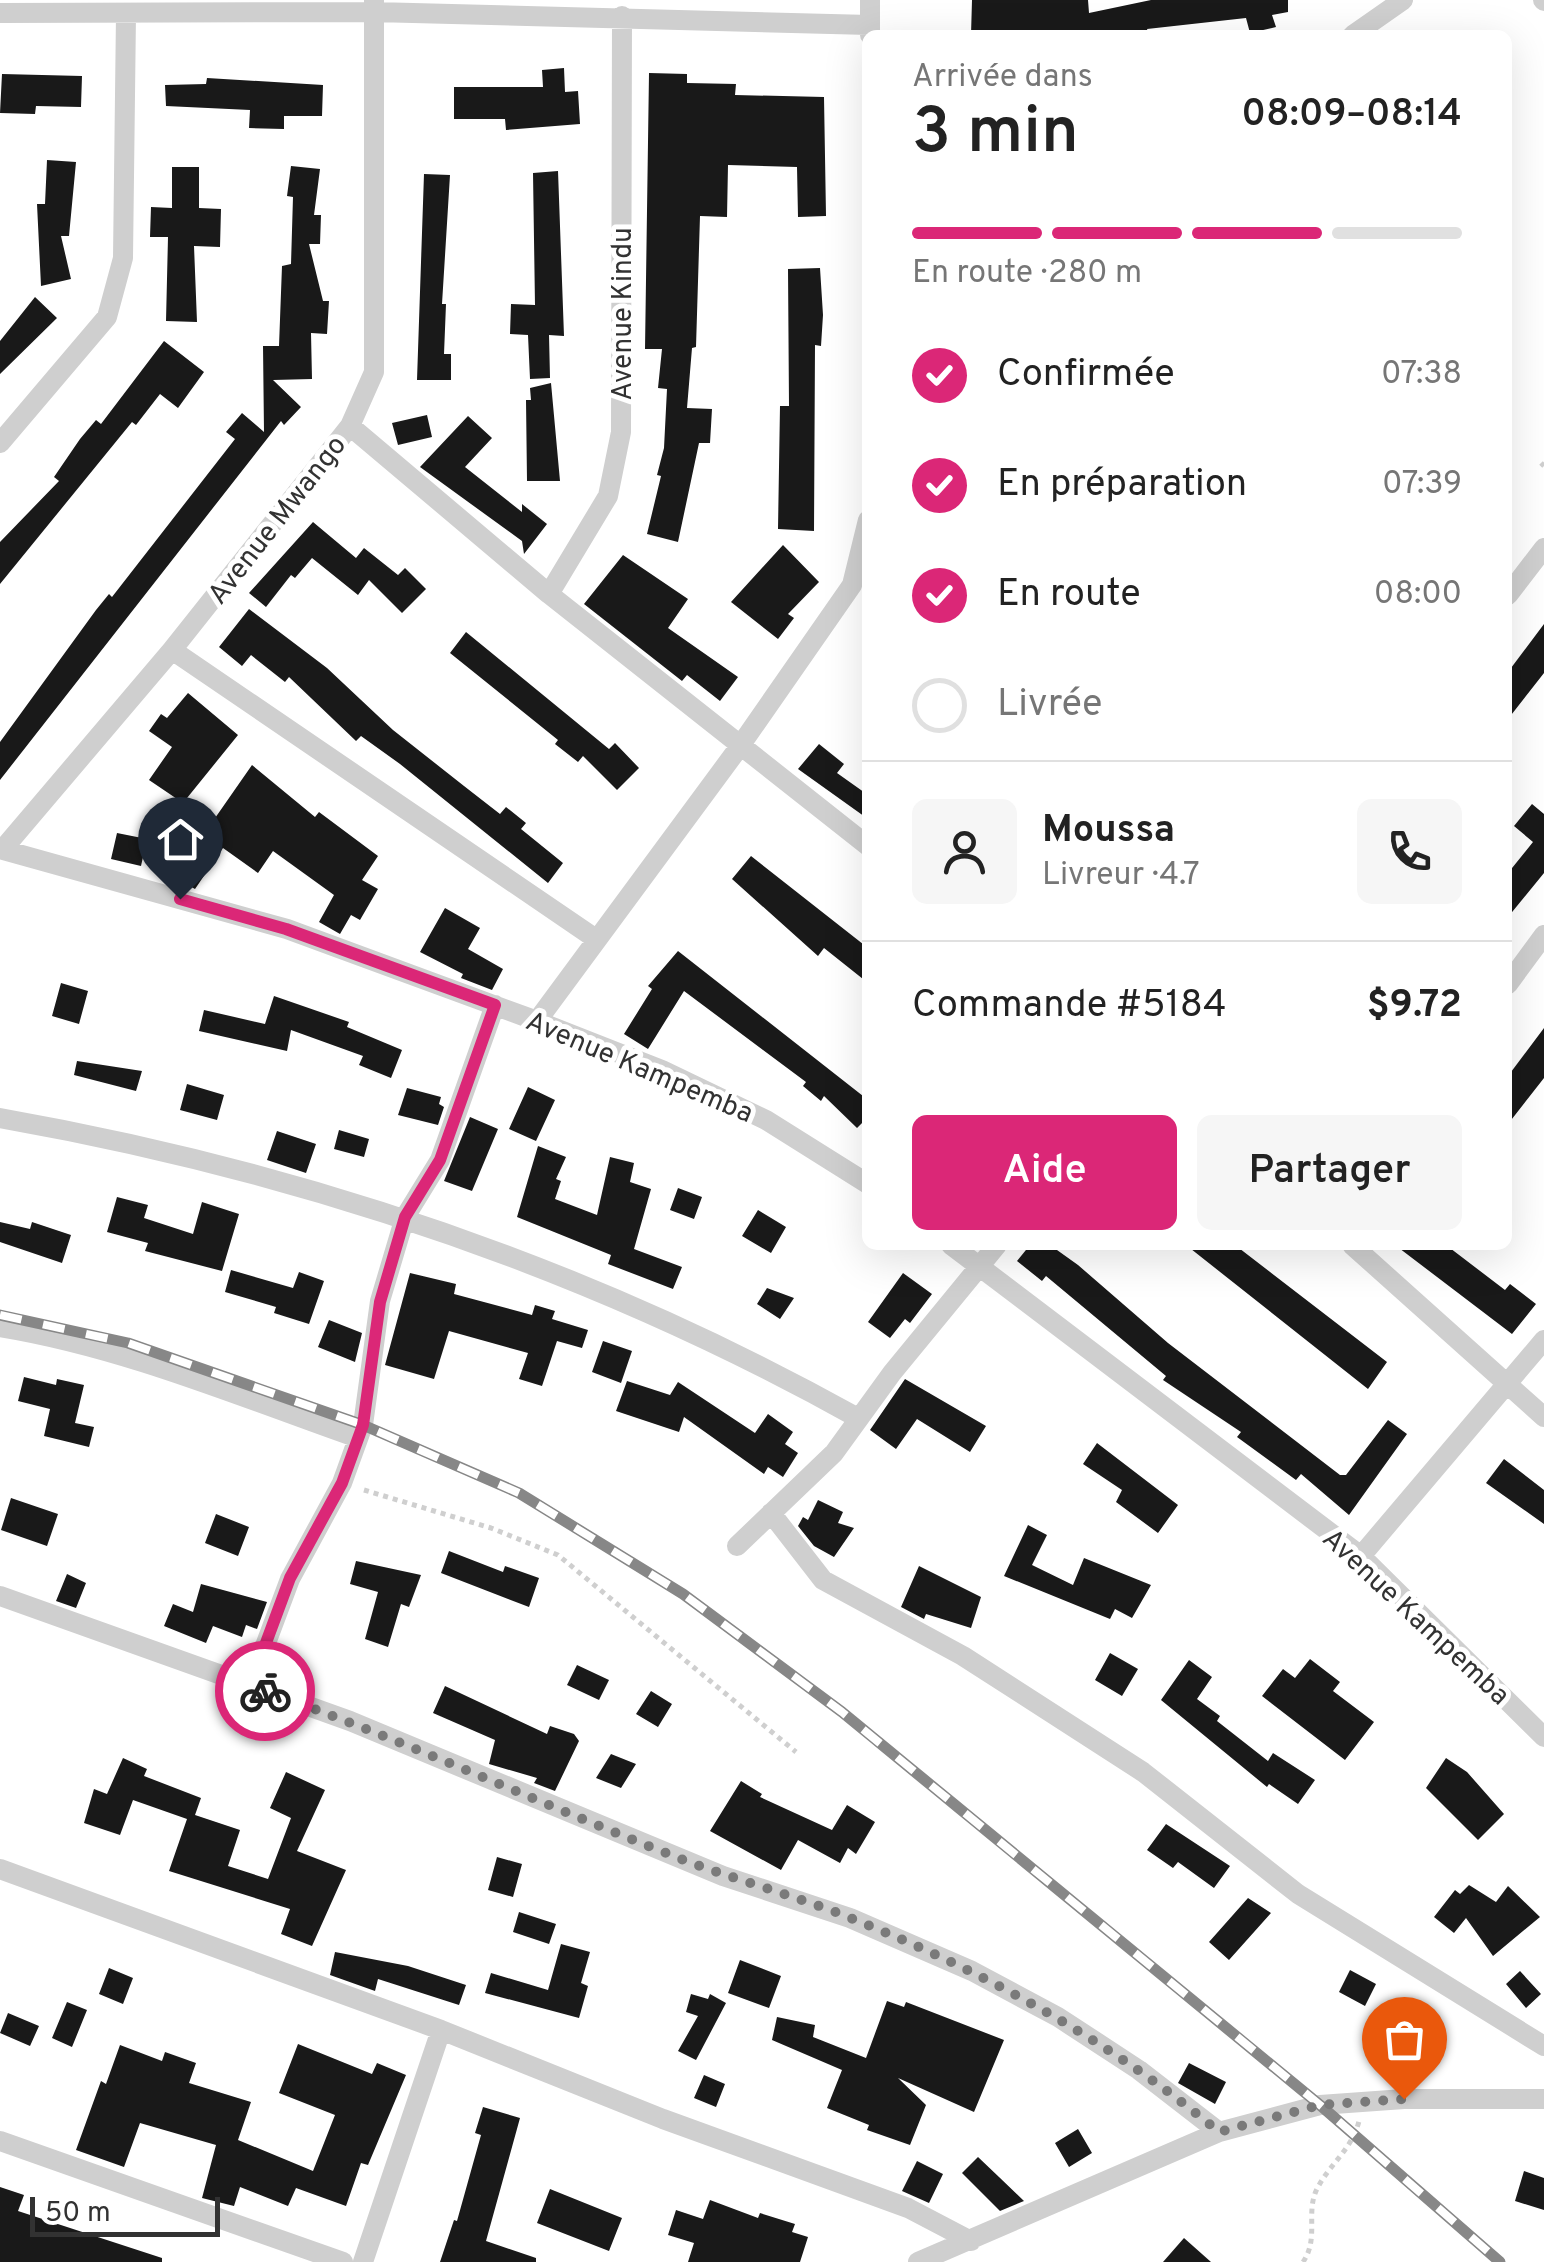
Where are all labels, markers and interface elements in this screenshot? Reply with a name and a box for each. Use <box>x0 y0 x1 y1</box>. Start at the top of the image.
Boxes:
text: Arrivée dans <box>912 58 1093 98</box>
text: 08:09–08:14 <box>1241 91 1462 140</box>
text: 3 min <box>912 94 1079 176</box>
street label: Avenue Kindu <box>606 227 642 401</box>
text: En route · 280 m <box>912 254 1142 294</box>
icon: check <box>912 348 967 403</box>
text: Confirmée <box>997 351 1175 400</box>
text: 07:38 <box>1381 355 1462 395</box>
street label: Avenue Mwango <box>201 429 356 613</box>
icon: check <box>912 458 967 513</box>
text: En préparation <box>997 461 1247 510</box>
text: 07:39 <box>1382 465 1462 505</box>
icon: check <box>912 568 967 623</box>
text: En route <box>997 571 1141 620</box>
text: 08:00 <box>1374 575 1462 615</box>
text: Livrée <box>997 681 1102 730</box>
pin <box>138 797 223 900</box>
button: person <box>912 799 1017 904</box>
button: phone <box>1357 799 1462 904</box>
text: Moussa <box>1042 807 1175 856</box>
icon: home <box>153 812 208 867</box>
text: Livreur · 4.7 <box>1042 856 1200 896</box>
text: Commande #5184 <box>912 982 1227 1031</box>
text: $9.72 <box>1367 982 1462 1031</box>
street label: Avenue Kampemba <box>520 1005 758 1133</box>
button: Aide <box>912 1115 1177 1230</box>
button: Partager <box>1197 1115 1462 1230</box>
street label: Avenue Kampemba <box>1314 1522 1516 1714</box>
courier <box>215 1641 315 1741</box>
icon: bike <box>238 1664 293 1719</box>
pin <box>1362 1997 1447 2100</box>
icon: bag <box>1377 2012 1432 2067</box>
scale bar <box>30 2192 220 2236</box>
text: 50 m <box>45 2196 111 2232</box>

